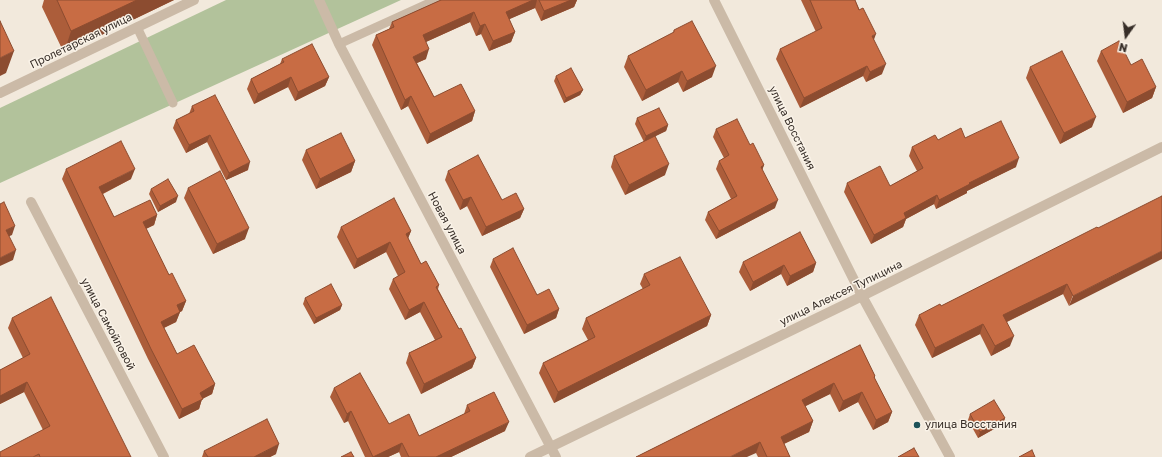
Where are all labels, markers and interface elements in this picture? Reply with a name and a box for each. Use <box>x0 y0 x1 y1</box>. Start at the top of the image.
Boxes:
street label: Пролетарская улица <box>28 11 134 71</box>
north arrow <box>1106 16 1146 56</box>
text: N <box>1117 41 1129 55</box>
street label: улица Восстания <box>766 84 818 172</box>
street label: Новая улица <box>425 190 469 256</box>
street label: улица Алексея Тупицина <box>778 258 904 328</box>
street label: улица Самойловой <box>78 276 138 372</box>
place label: улица Восстания <box>925 418 1017 432</box>
marker: улица Восстания <box>912 420 922 430</box>

